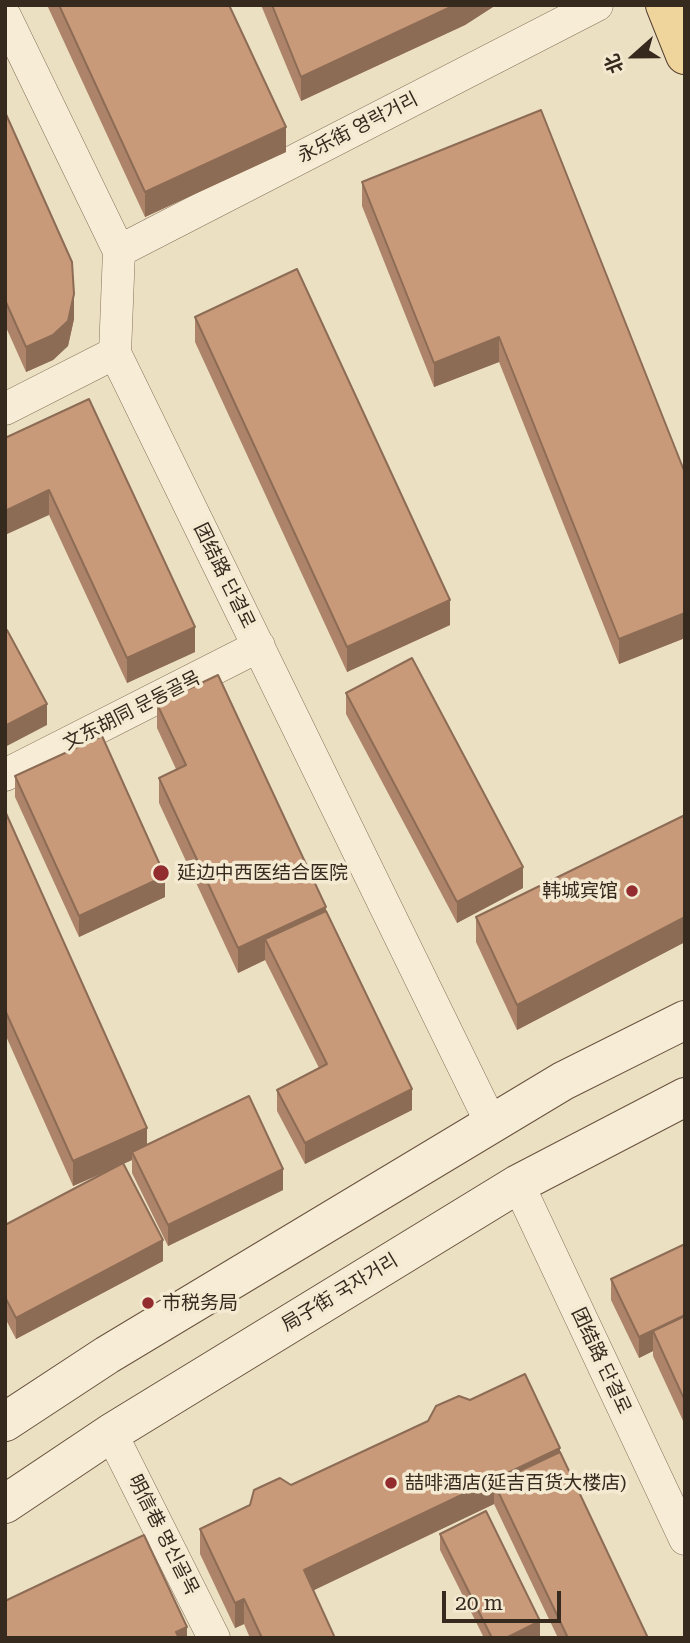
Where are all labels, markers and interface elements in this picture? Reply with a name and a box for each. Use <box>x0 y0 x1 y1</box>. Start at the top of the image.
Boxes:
north arrow <box>599 21 669 91</box>
text: 北 <box>600 51 628 77</box>
street label: 永乐街 영락거리 <box>294 88 422 168</box>
street label: 团结路 단결로 <box>189 520 259 632</box>
street label: 文东胡同 문동골목 <box>60 667 204 755</box>
place label: 延边中西医结合医院 <box>177 862 348 884</box>
marker: 延边中西医结合医院 <box>151 863 171 883</box>
place label: 韩城宾馆 <box>542 880 618 902</box>
marker: 韩城宾馆 <box>624 883 640 899</box>
street label: 局子街 국자거리 <box>278 1249 402 1337</box>
place label: 市税务局 <box>162 1292 238 1314</box>
marker: 市税务局 <box>140 1295 156 1311</box>
street label: 团结路 단결로 <box>567 1304 635 1418</box>
street label: 明信巷 명신골목 <box>123 1471 203 1599</box>
place label: 喆啡酒店(延吉百货大楼店) <box>405 1472 626 1494</box>
marker: 喆啡酒店(延吉百货大楼店) <box>383 1475 399 1491</box>
scale bar <box>445 1576 564 1620</box>
text: 20 m <box>455 1591 503 1615</box>

